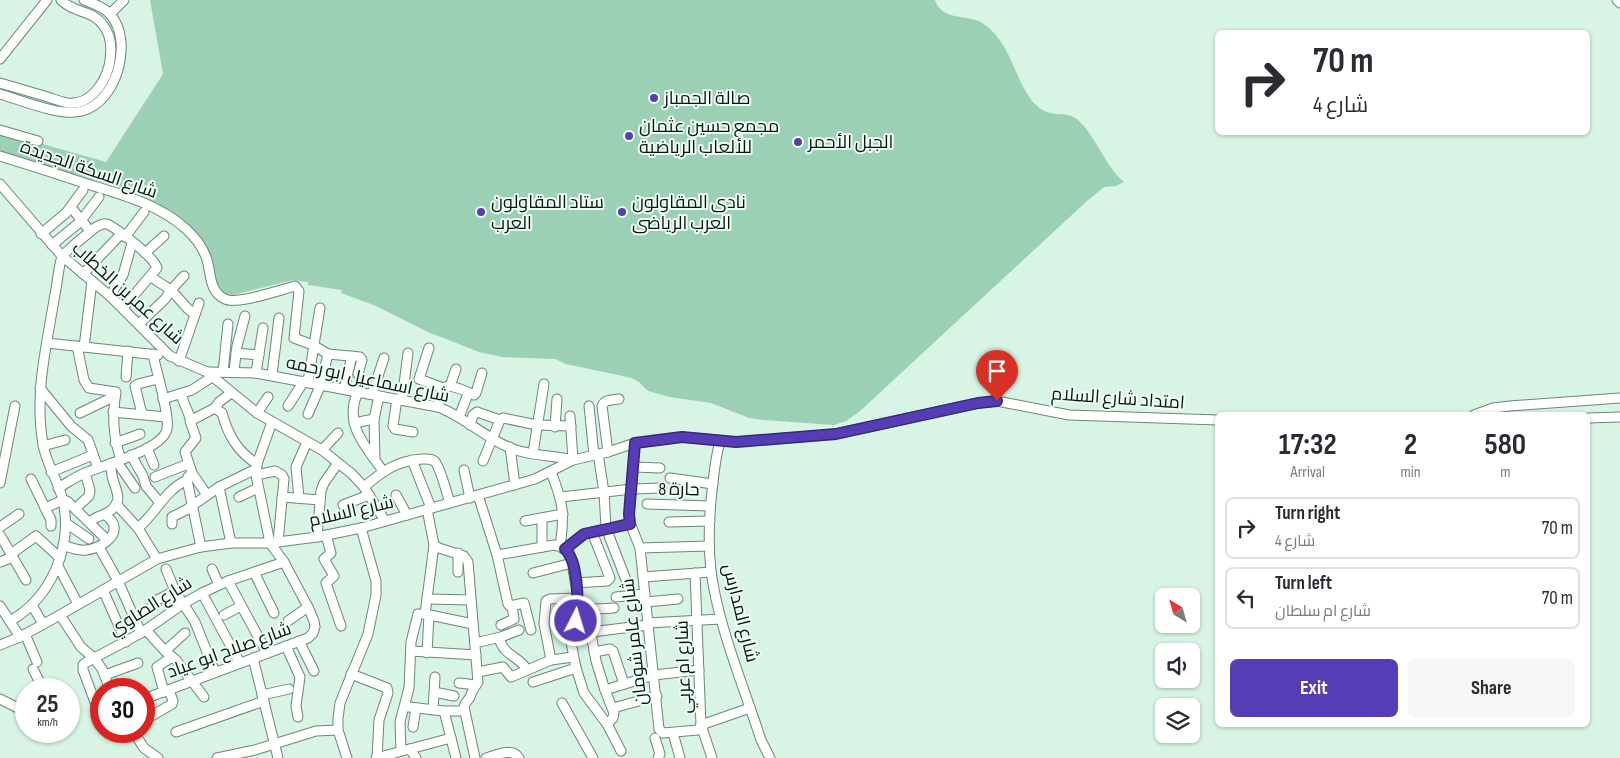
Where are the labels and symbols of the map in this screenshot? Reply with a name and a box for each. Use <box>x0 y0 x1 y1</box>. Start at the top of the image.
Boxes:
place label: صالة الجمباز <box>663 88 750 109</box>
marker: صالة الجمباز <box>648 92 660 104</box>
place label: مجمع حسين عثمان للألعاب الرياضية <box>639 116 779 158</box>
marker: مجمع حسين عثمان للألعاب الرياضية <box>623 130 635 142</box>
place label: الجبل الأحمر <box>807 132 893 153</box>
street label: شارع السكة الجديدة <box>17 136 160 204</box>
marker: الجبل الأحمر <box>792 136 804 148</box>
place label: ستاد المقاولون العرب <box>491 192 604 234</box>
place label: نادى المقاولون العرب الرياضى <box>632 192 746 234</box>
marker: ستاد المقاولون العرب <box>475 206 487 218</box>
marker: نادى المقاولون العرب الرياضى <box>616 206 628 218</box>
street label: شارع عمر بن الخطاب <box>67 238 188 350</box>
pin <box>976 350 1018 401</box>
street label: شارع اسماعيل ابو رحمه <box>284 352 452 408</box>
street label: امتداد شارع السلام <box>1050 383 1186 415</box>
street label: حارة 8 <box>658 479 700 500</box>
street label: شارع السلام <box>307 492 396 532</box>
street label: شارع المدارس <box>717 562 763 665</box>
street label: شارع الصاوي <box>105 573 197 643</box>
street label: شارع عامر شومان <box>617 577 653 707</box>
north arrow <box>1155 588 1200 632</box>
position arrow <box>549 594 601 646</box>
street label: شارع صلاح ابو عياد <box>164 618 295 684</box>
street label: شارع ام عربي <box>671 620 699 714</box>
speed limit sign: 30 <box>90 678 155 743</box>

